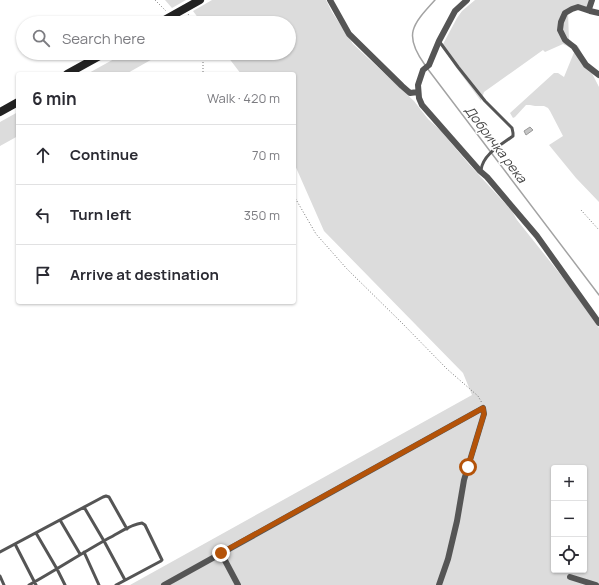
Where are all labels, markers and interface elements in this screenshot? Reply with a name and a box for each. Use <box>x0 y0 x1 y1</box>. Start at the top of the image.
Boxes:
search box <box>16 16 296 60</box>
icon: search <box>30 27 52 49</box>
text: Search here <box>62 28 145 49</box>
text: 6 min <box>32 87 77 110</box>
text: Walk · 420 m <box>207 89 280 107</box>
water label: Добричка река <box>461 102 531 187</box>
icon: ahead <box>32 144 54 166</box>
text: Continue <box>70 144 138 165</box>
text: 70 m <box>252 146 280 164</box>
icon: left <box>32 204 54 226</box>
text: Turn left <box>70 204 132 225</box>
text: 350 m <box>244 206 280 224</box>
icon: arrive <box>32 264 54 286</box>
text: Arrive at destination <box>70 264 219 285</box>
route start <box>459 458 477 476</box>
map controls <box>551 465 587 573</box>
button: + <box>551 465 587 501</box>
button: − <box>551 501 587 537</box>
button: locate <box>551 537 587 573</box>
route end <box>212 544 230 562</box>

